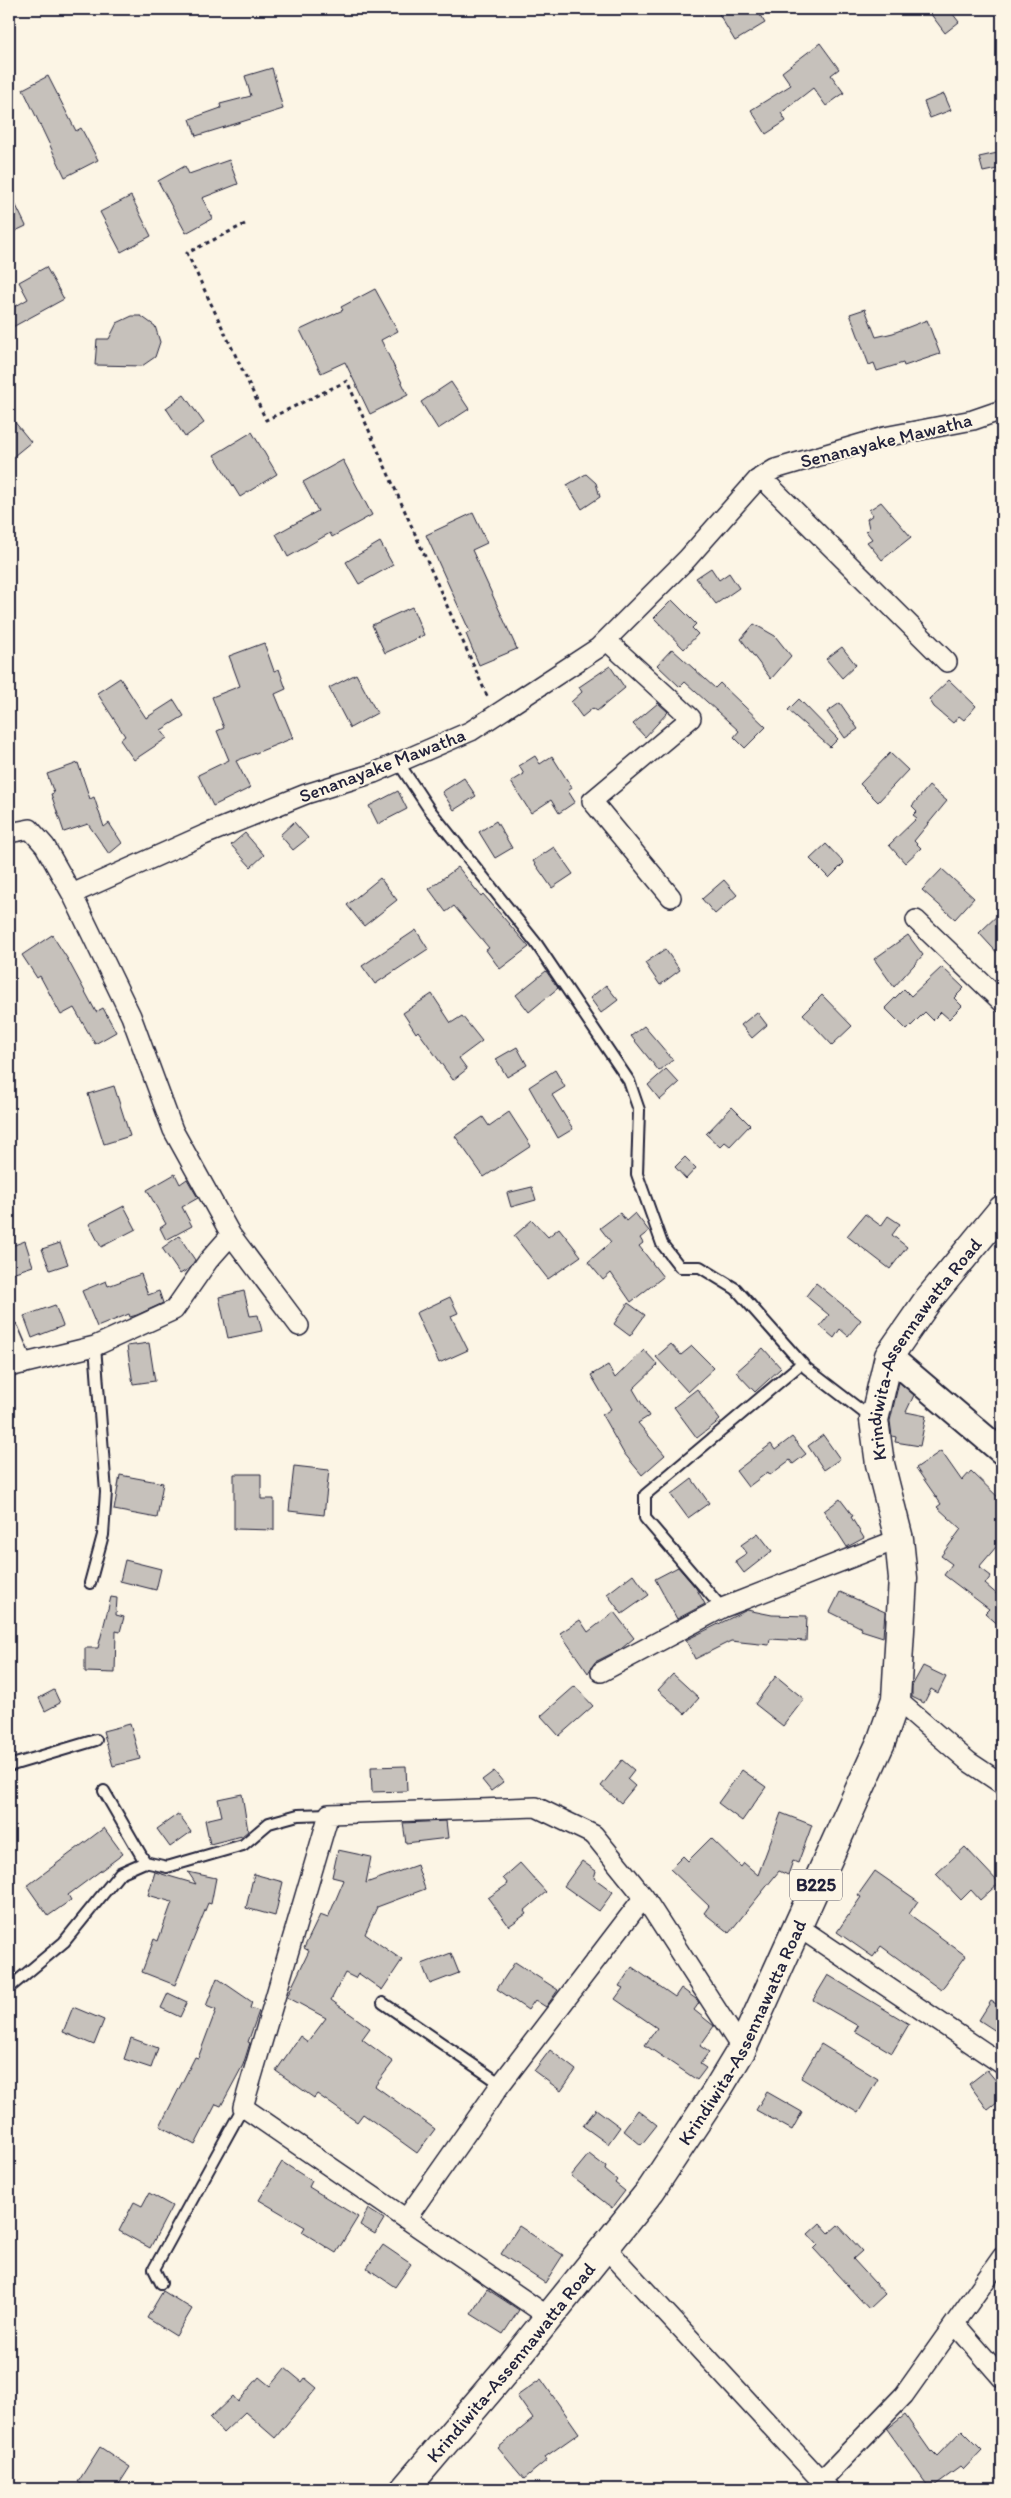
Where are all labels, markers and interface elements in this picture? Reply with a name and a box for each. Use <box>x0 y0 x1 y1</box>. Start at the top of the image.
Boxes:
street label: Senanayake Mawatha <box>798 408 974 473</box>
street label: Senanayake Mawatha <box>296 723 469 808</box>
street label: Krindiwita-Assennawatta Road <box>863 1233 987 1462</box>
road number: B225 <box>790 1870 842 1900</box>
street label: Krindiwita-Assennawatta Road <box>673 1915 811 2150</box>
street label: Krindiwita-Assennawatta Road <box>422 2257 601 2467</box>

